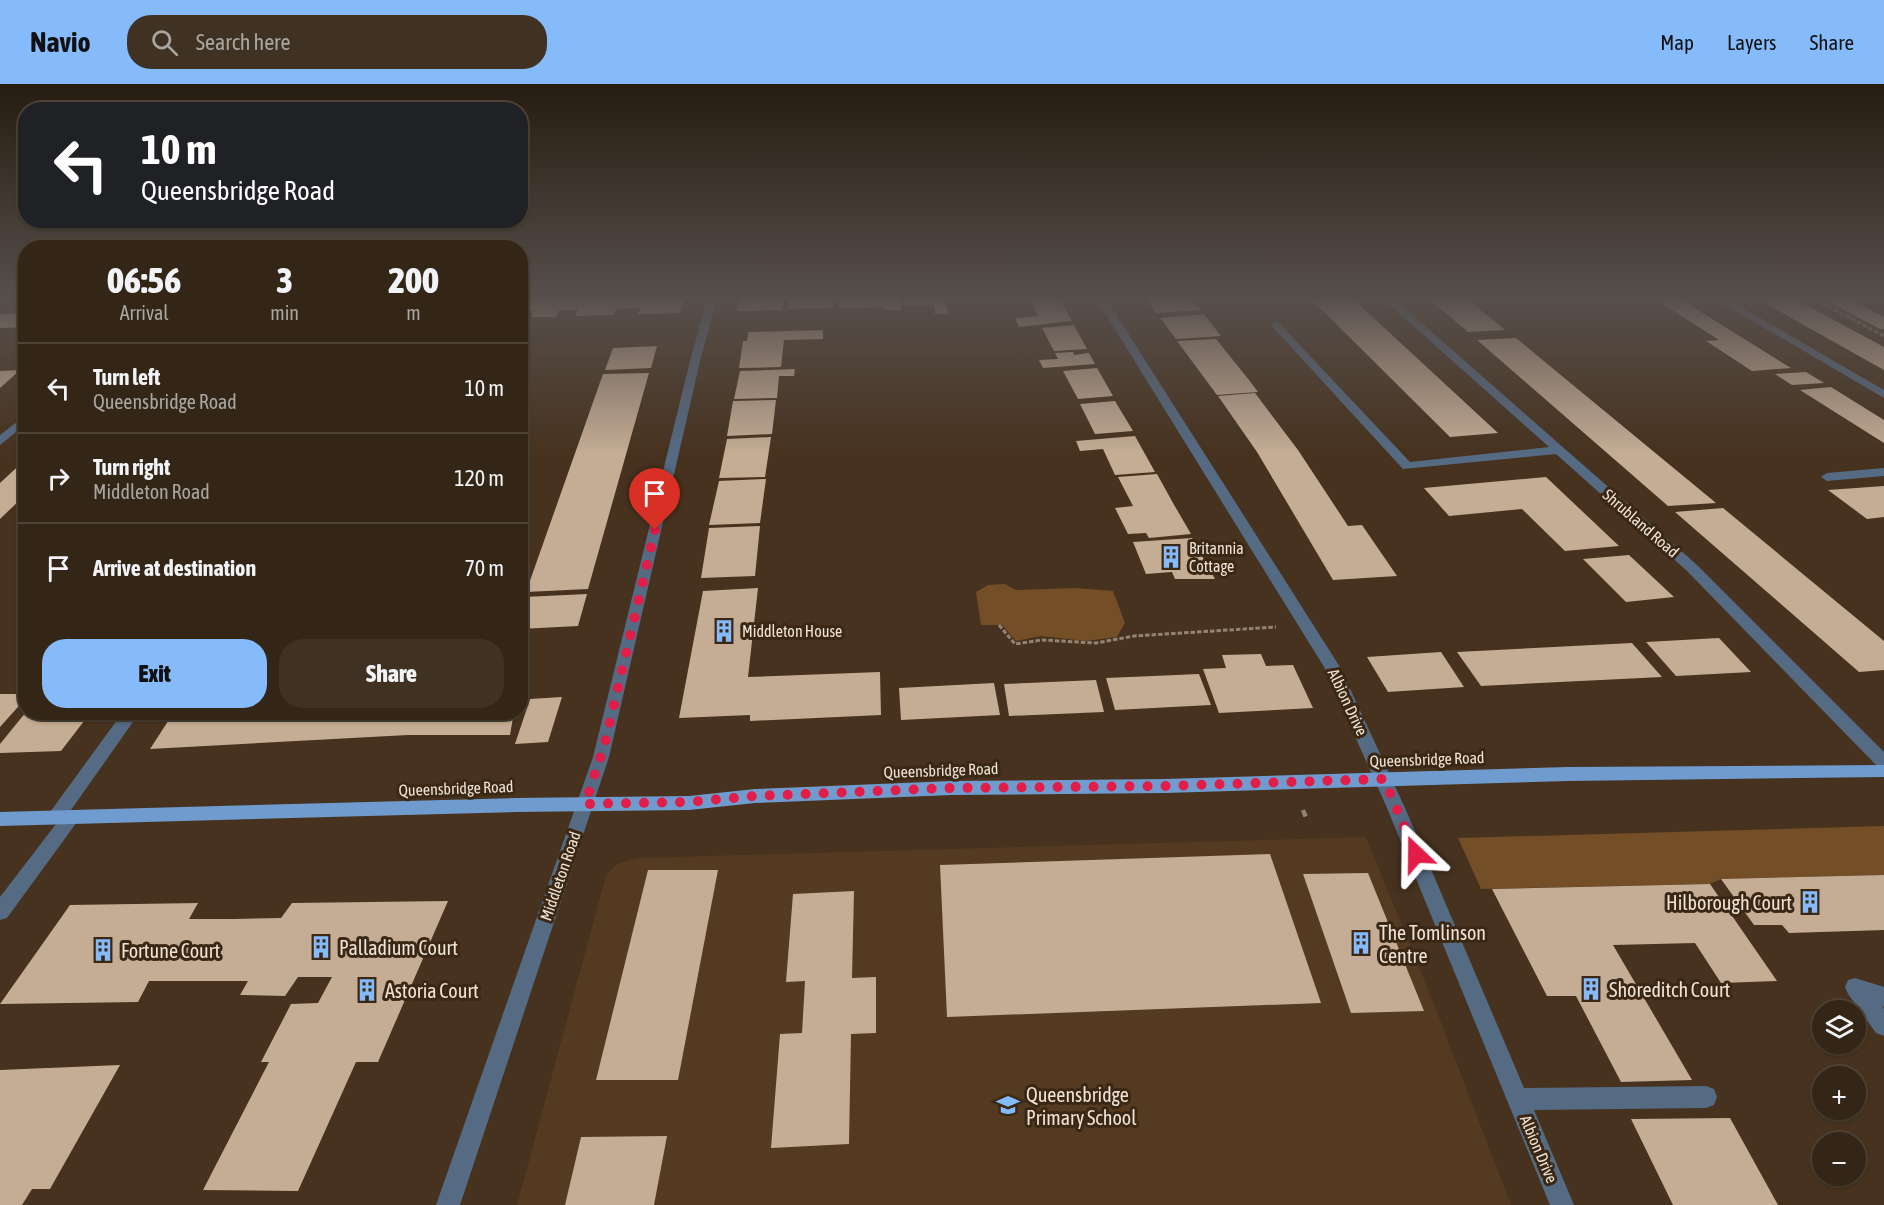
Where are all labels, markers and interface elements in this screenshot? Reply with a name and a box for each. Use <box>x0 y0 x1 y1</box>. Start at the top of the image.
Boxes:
search box <box>127 15 547 69</box>
text: Navio <box>30 26 91 58</box>
icon: search <box>148 26 181 59</box>
text: Search here <box>196 29 291 55</box>
text: Map <box>1660 30 1694 54</box>
text: Layers <box>1727 30 1777 54</box>
text: Share <box>1810 30 1854 54</box>
text: 10 m <box>141 125 216 173</box>
icon: left <box>42 126 120 204</box>
text: Queensbridge Road <box>141 175 335 206</box>
text: 06:56 <box>107 259 181 301</box>
text: 3 <box>276 259 293 301</box>
text: 200 <box>388 259 439 301</box>
text: Arrival <box>120 301 169 324</box>
text: min <box>270 301 299 324</box>
text: m <box>406 301 421 324</box>
text: Turn left <box>93 364 160 390</box>
icon: left <box>42 372 75 405</box>
text: 10 m <box>464 375 504 401</box>
text: Queensbridge Road <box>93 390 237 413</box>
text: Turn right <box>93 454 170 480</box>
icon: right <box>42 462 75 495</box>
text: 120 m <box>454 465 504 491</box>
pin <box>629 468 680 530</box>
icon: arrive <box>638 477 671 510</box>
text: Middleton Road <box>93 480 210 503</box>
street label: Shrubland Road <box>1600 485 1682 561</box>
place label: Britannia Cottage <box>1189 539 1244 576</box>
building icon: Britannia Cottage <box>1158 544 1184 570</box>
icon: arrive <box>42 552 75 585</box>
text: Arrive at destination <box>93 555 256 581</box>
text: 70 m <box>464 555 504 581</box>
building icon: Middleton House <box>711 618 737 644</box>
place label: Middleton House <box>742 622 842 640</box>
button: Exit <box>42 639 267 708</box>
button: Share <box>279 639 504 708</box>
street label: Albion Drive <box>1325 666 1371 738</box>
street label: Queensbridge Road <box>1369 748 1485 771</box>
street label: Queensbridge Road <box>883 759 999 782</box>
street label: Queensbridge Road <box>398 777 514 800</box>
position arrow <box>1384 822 1448 886</box>
street label: Middleton Road <box>536 829 584 923</box>
building icon: Hilborough Court <box>1797 889 1823 915</box>
place label: Hilborough Court <box>1666 891 1792 914</box>
place label: The Tomlinson Centre <box>1379 921 1486 967</box>
building icon: The Tomlinson Centre <box>1348 930 1374 956</box>
building icon: Palladium Court <box>308 934 334 960</box>
place label: Palladium Court <box>339 936 458 959</box>
building icon: Fortune Court <box>90 937 116 963</box>
place label: Fortune Court <box>121 939 220 962</box>
building icon: Shoreditch Court <box>1578 976 1604 1002</box>
building icon: Astoria Court <box>354 977 380 1003</box>
place label: Shoreditch Court <box>1609 978 1731 1001</box>
place label: Astoria Court <box>385 979 479 1002</box>
map controls <box>1812 1000 1866 1186</box>
button: layers <box>1812 1000 1866 1054</box>
button: + <box>1812 1066 1866 1120</box>
place label: Queensbridge Primary School <box>1026 1083 1137 1129</box>
school or university icon: Queensbridge Primary School <box>995 1092 1021 1118</box>
street label: Albion Drive <box>1517 1112 1561 1186</box>
button: − <box>1812 1132 1866 1186</box>

